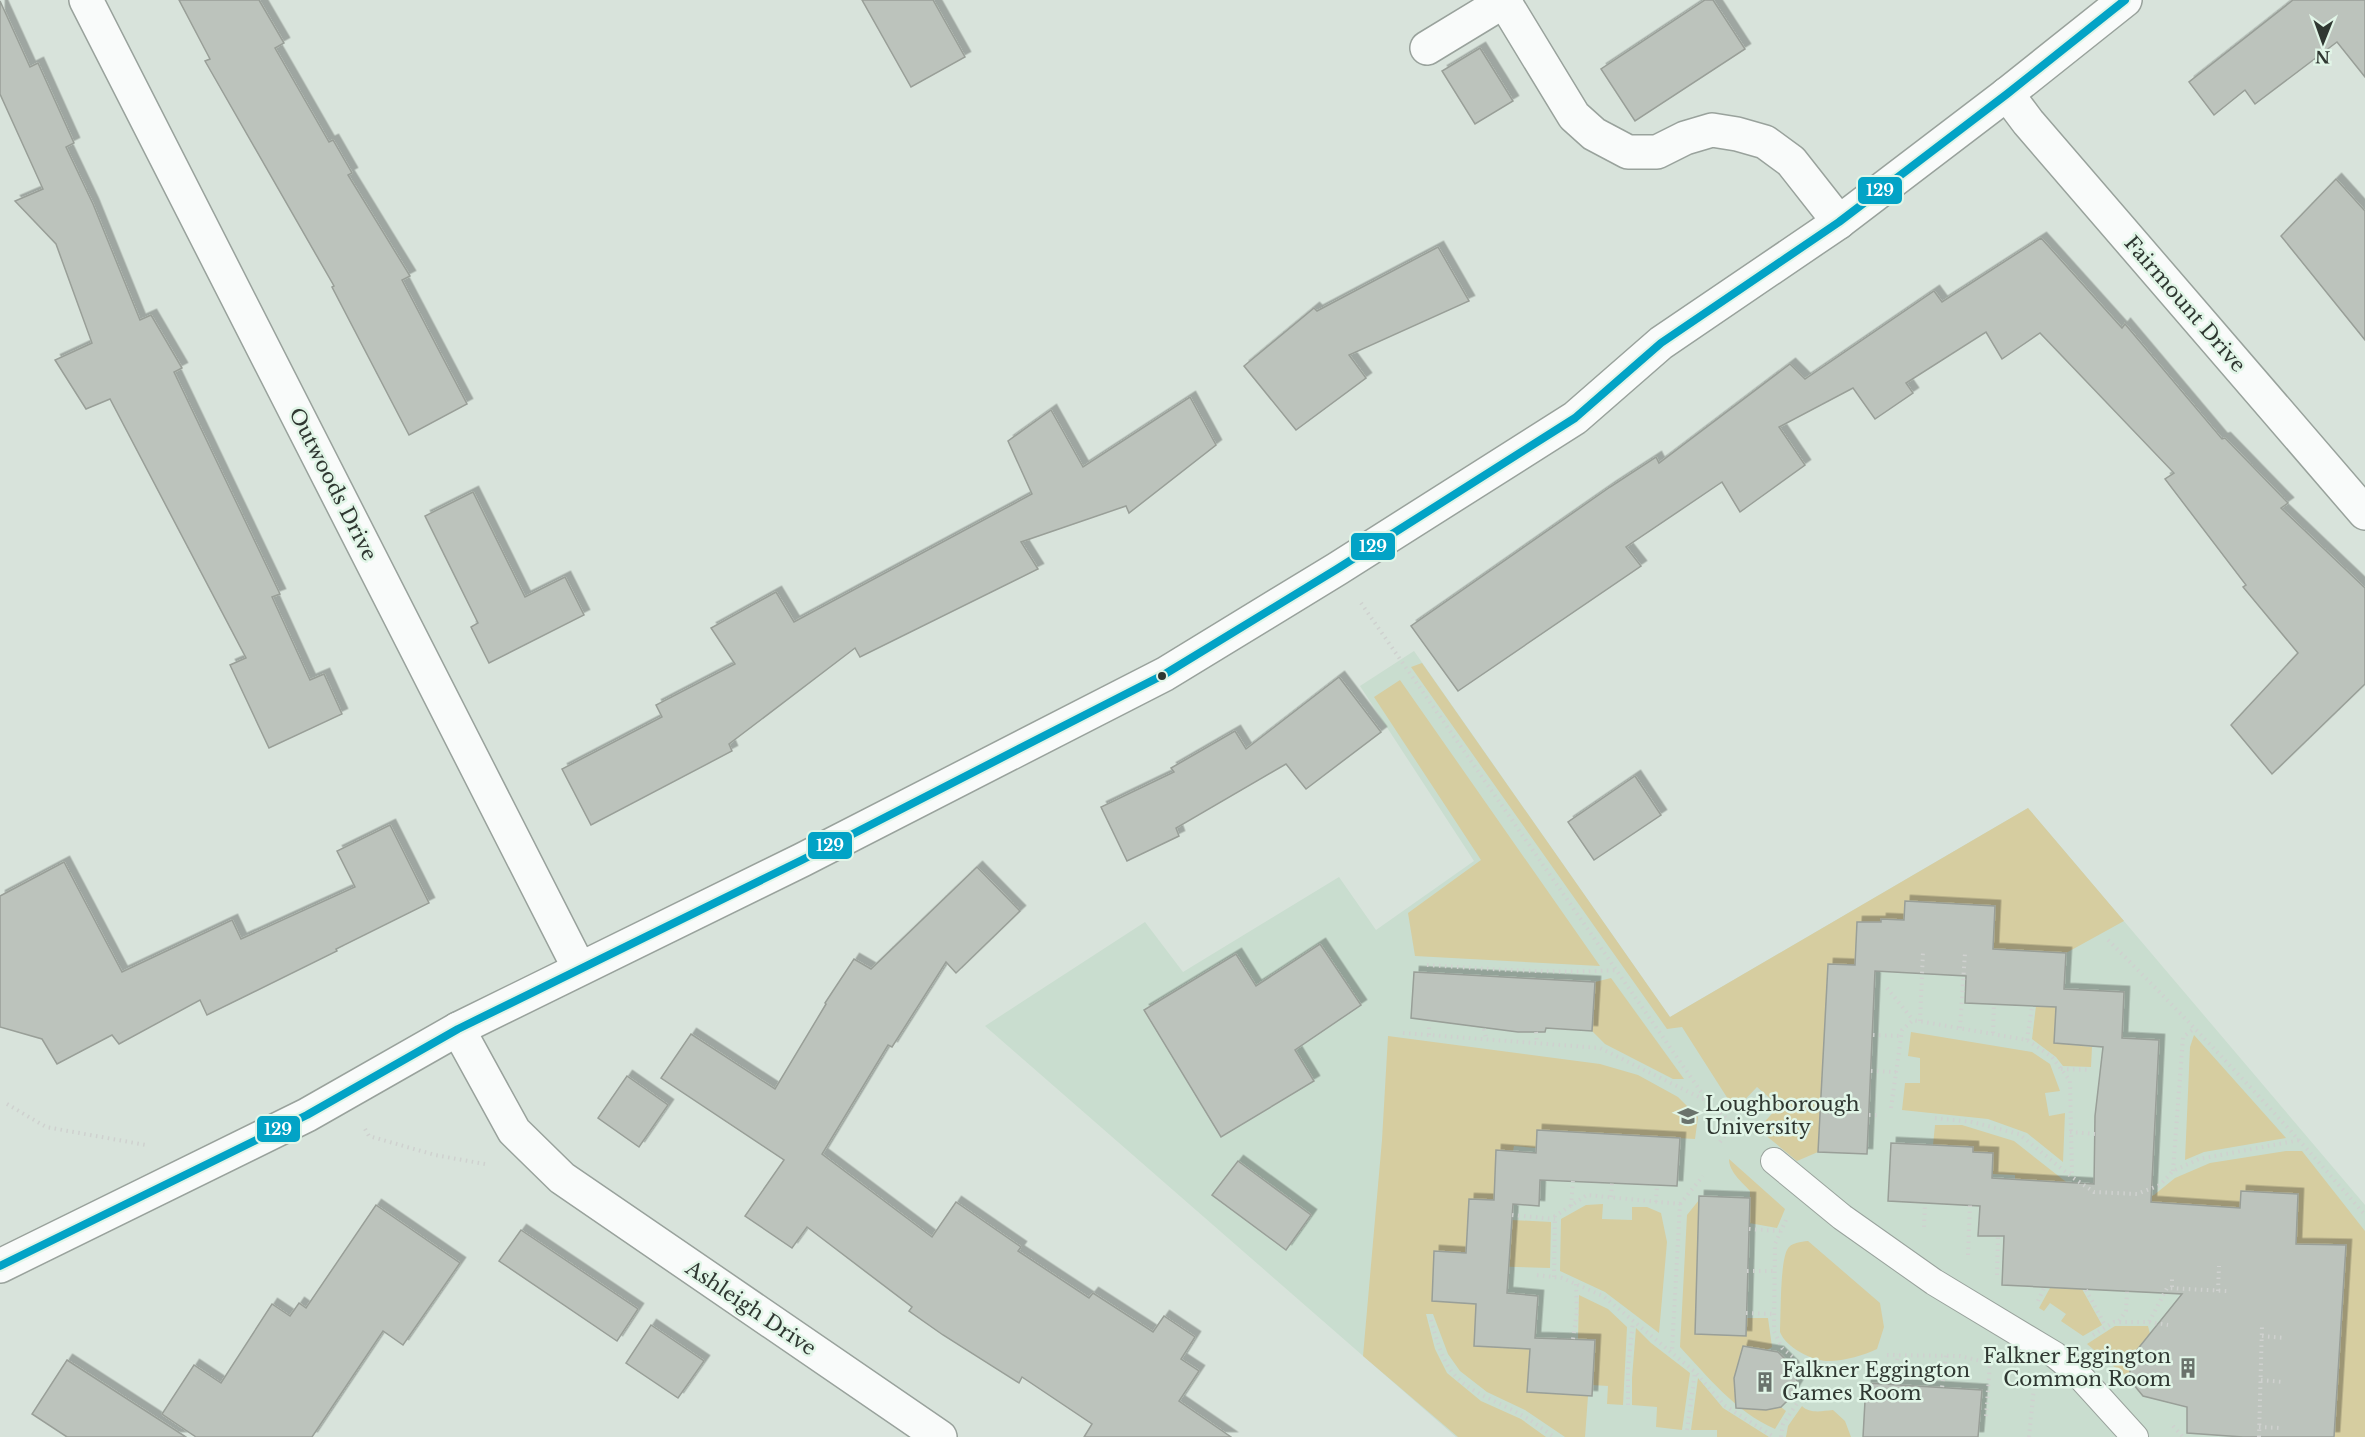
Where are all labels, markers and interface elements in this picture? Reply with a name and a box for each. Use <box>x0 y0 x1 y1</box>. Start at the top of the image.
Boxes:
north arrow <box>2293 12 2353 72</box>
text: N <box>2315 47 2330 67</box>
line badge: 129 <box>1857 176 1903 205</box>
text: 129 <box>1866 180 1894 200</box>
street label: Fairmount Drive <box>2119 231 2251 377</box>
street label: Outwoods Drive <box>284 404 382 564</box>
line badge: 129 <box>1350 532 1396 561</box>
text: 129 <box>1359 536 1387 556</box>
unlabelled marker <box>1156 670 1168 682</box>
line badge: 129 <box>807 831 853 860</box>
text: 129 <box>816 835 844 855</box>
place label: Loughborough University <box>1705 1092 1860 1139</box>
school or university icon: Loughborough University <box>1676 1104 1700 1128</box>
line badge: 129 <box>256 1115 301 1143</box>
text: 129 <box>264 1119 292 1139</box>
street label: Ashleigh Drive <box>681 1255 821 1360</box>
place label: Falkner Eggington Common Room <box>1983 1344 2172 1391</box>
building icon: Falkner Eggington Common Room <box>2176 1356 2200 1380</box>
place label: Falkner Eggington Games Room <box>1782 1358 1970 1405</box>
building icon: Falkner Eggington Games Room <box>1753 1370 1777 1394</box>

